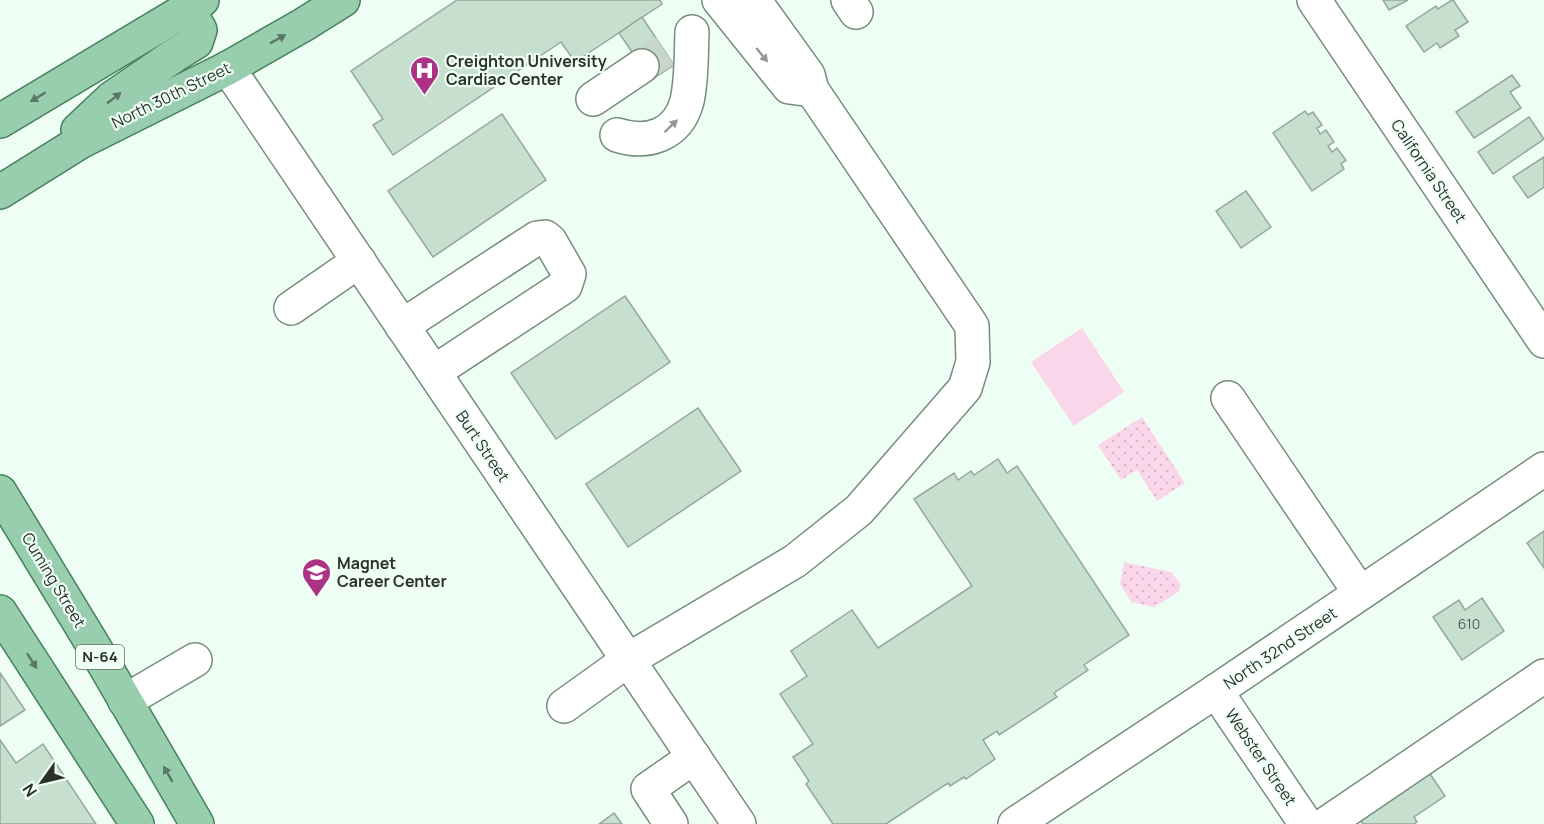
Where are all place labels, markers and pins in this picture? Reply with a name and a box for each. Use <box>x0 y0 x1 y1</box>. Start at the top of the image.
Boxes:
place label: Creighton University Cardiac Center <box>446 50 607 90</box>
hospital icon: Creighton University Cardiac Center <box>409 54 441 96</box>
place label: Magnet Career Center <box>337 552 447 592</box>
school or university icon: Magnet Career Center <box>300 556 332 598</box>

